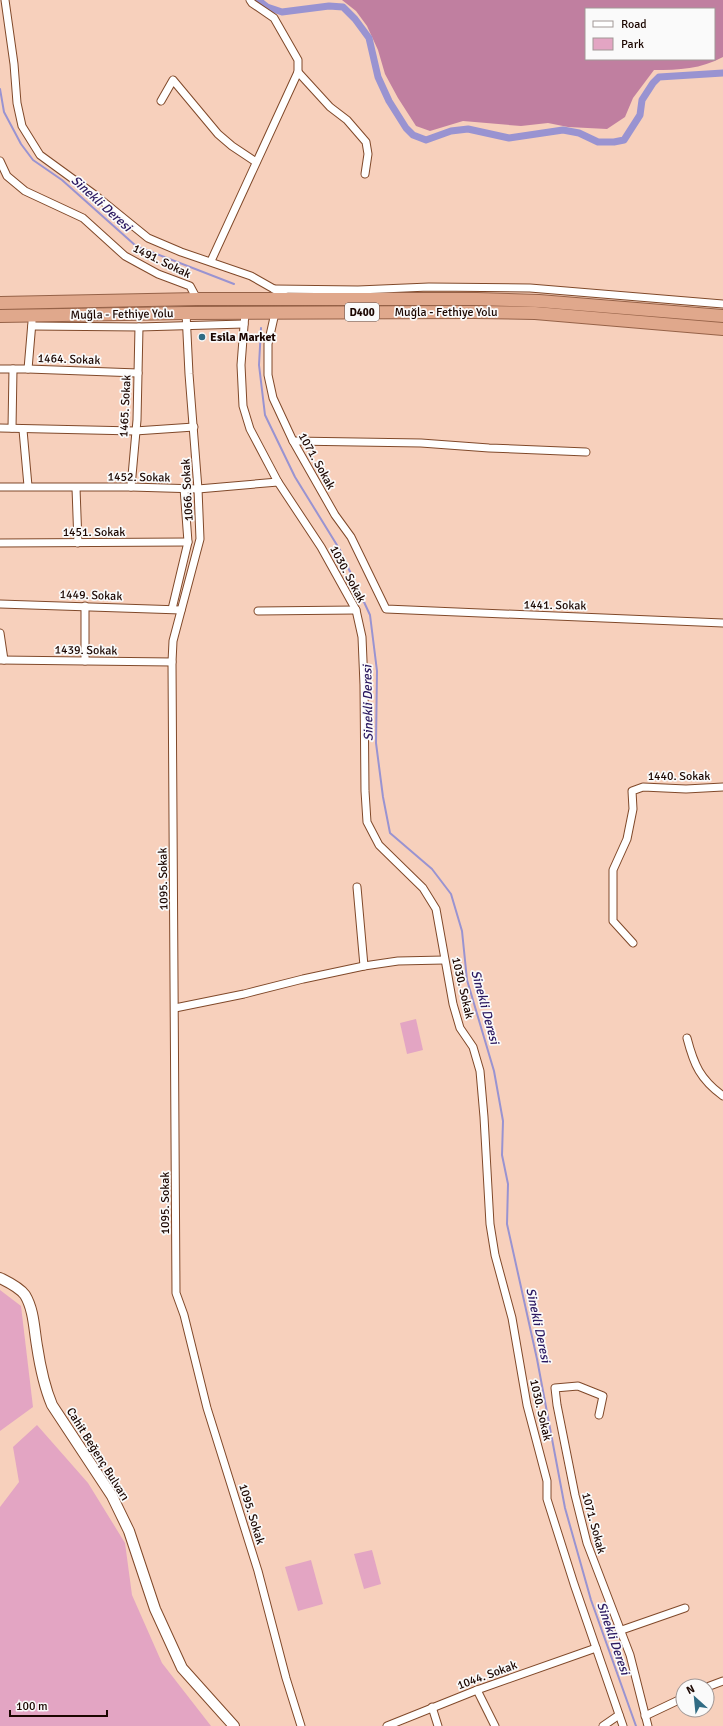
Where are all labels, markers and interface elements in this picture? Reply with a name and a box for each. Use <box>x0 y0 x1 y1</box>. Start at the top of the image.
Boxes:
legend <box>585 8 715 60</box>
text: Road <box>621 17 647 32</box>
text: Park <box>621 37 644 52</box>
water label: Sinekli Deresi <box>68 172 136 236</box>
street label: 1491. Sokak <box>130 241 193 282</box>
road number: D400 <box>345 303 379 321</box>
street label: Muğla - Fethiye Yolu <box>394 305 498 320</box>
street label: Muğla - Fethiye Yolu <box>70 306 174 323</box>
place label: Esila Market <box>210 330 276 345</box>
marker: Esila Market <box>197 332 207 342</box>
street label: 1464. Sokak <box>37 351 101 368</box>
street label: 1465. Sokak <box>116 374 135 438</box>
street label: 1071. Sokak <box>295 430 338 492</box>
street label: 1066. Sokak <box>178 458 197 522</box>
street label: 1452. Sokak <box>107 469 170 486</box>
street label: 1451. Sokak <box>63 525 125 540</box>
street label: 1030. Sokak <box>326 543 369 605</box>
street label: 1449. Sokak <box>59 587 123 604</box>
street label: 1441. Sokak <box>523 597 586 614</box>
street label: 1439. Sokak <box>54 642 117 659</box>
water label: Sinekli Deresi <box>359 663 377 741</box>
street label: 1440. Sokak <box>648 769 710 784</box>
street label: 1095. Sokak <box>155 847 172 910</box>
street label: 1030. Sokak <box>448 956 477 1020</box>
water label: Sinekli Deresi <box>467 968 503 1047</box>
street label: 1095. Sokak <box>158 1172 173 1234</box>
water label: Sinekli Deresi <box>522 1286 554 1365</box>
street label: 1030. Sokak <box>526 1378 555 1442</box>
street label: Cahit Beğenç Bulvarı <box>63 1405 132 1504</box>
street label: 1095. Sokak <box>235 1482 268 1546</box>
street label: 1071. Sokak <box>578 1491 609 1555</box>
water label: Sinekli Deresi <box>593 1600 633 1678</box>
street label: 1044. Sokak <box>455 1658 519 1693</box>
north arrow <box>675 1678 715 1718</box>
text: N <box>684 1682 697 1697</box>
scale bar <box>10 1692 107 1718</box>
text: 100 m <box>16 1699 48 1714</box>

